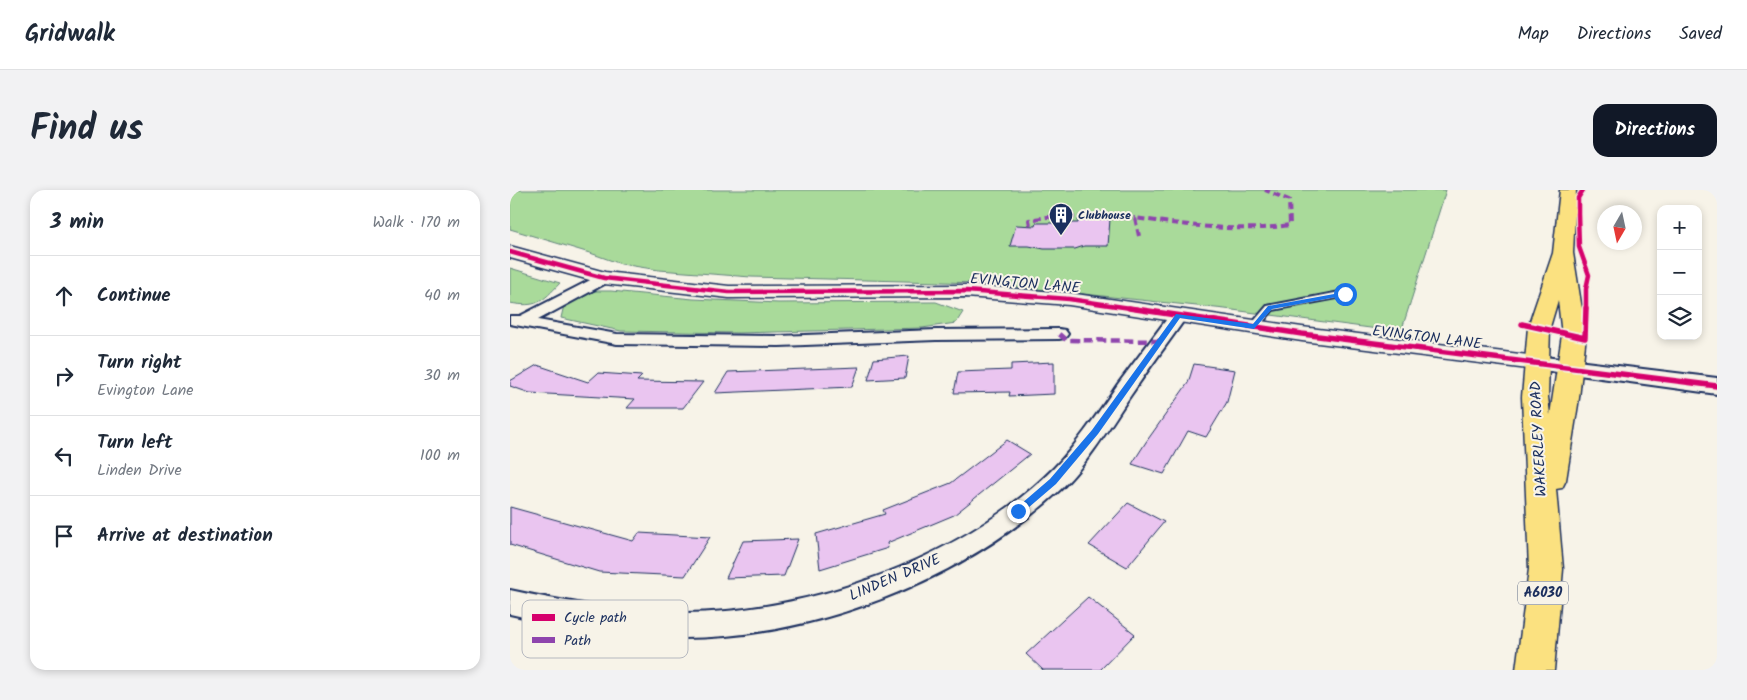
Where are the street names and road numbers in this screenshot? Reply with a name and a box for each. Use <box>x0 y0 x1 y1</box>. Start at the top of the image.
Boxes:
street label: EVINGTON LANE <box>969 267 1082 301</box>
street label: EVINGTON LANE <box>1371 319 1484 357</box>
street label: WAKERLEY ROAD <box>1524 380 1554 497</box>
street label: LINDEN DRIVE <box>845 547 946 608</box>
road number: A6030 <box>1518 582 1568 604</box>

